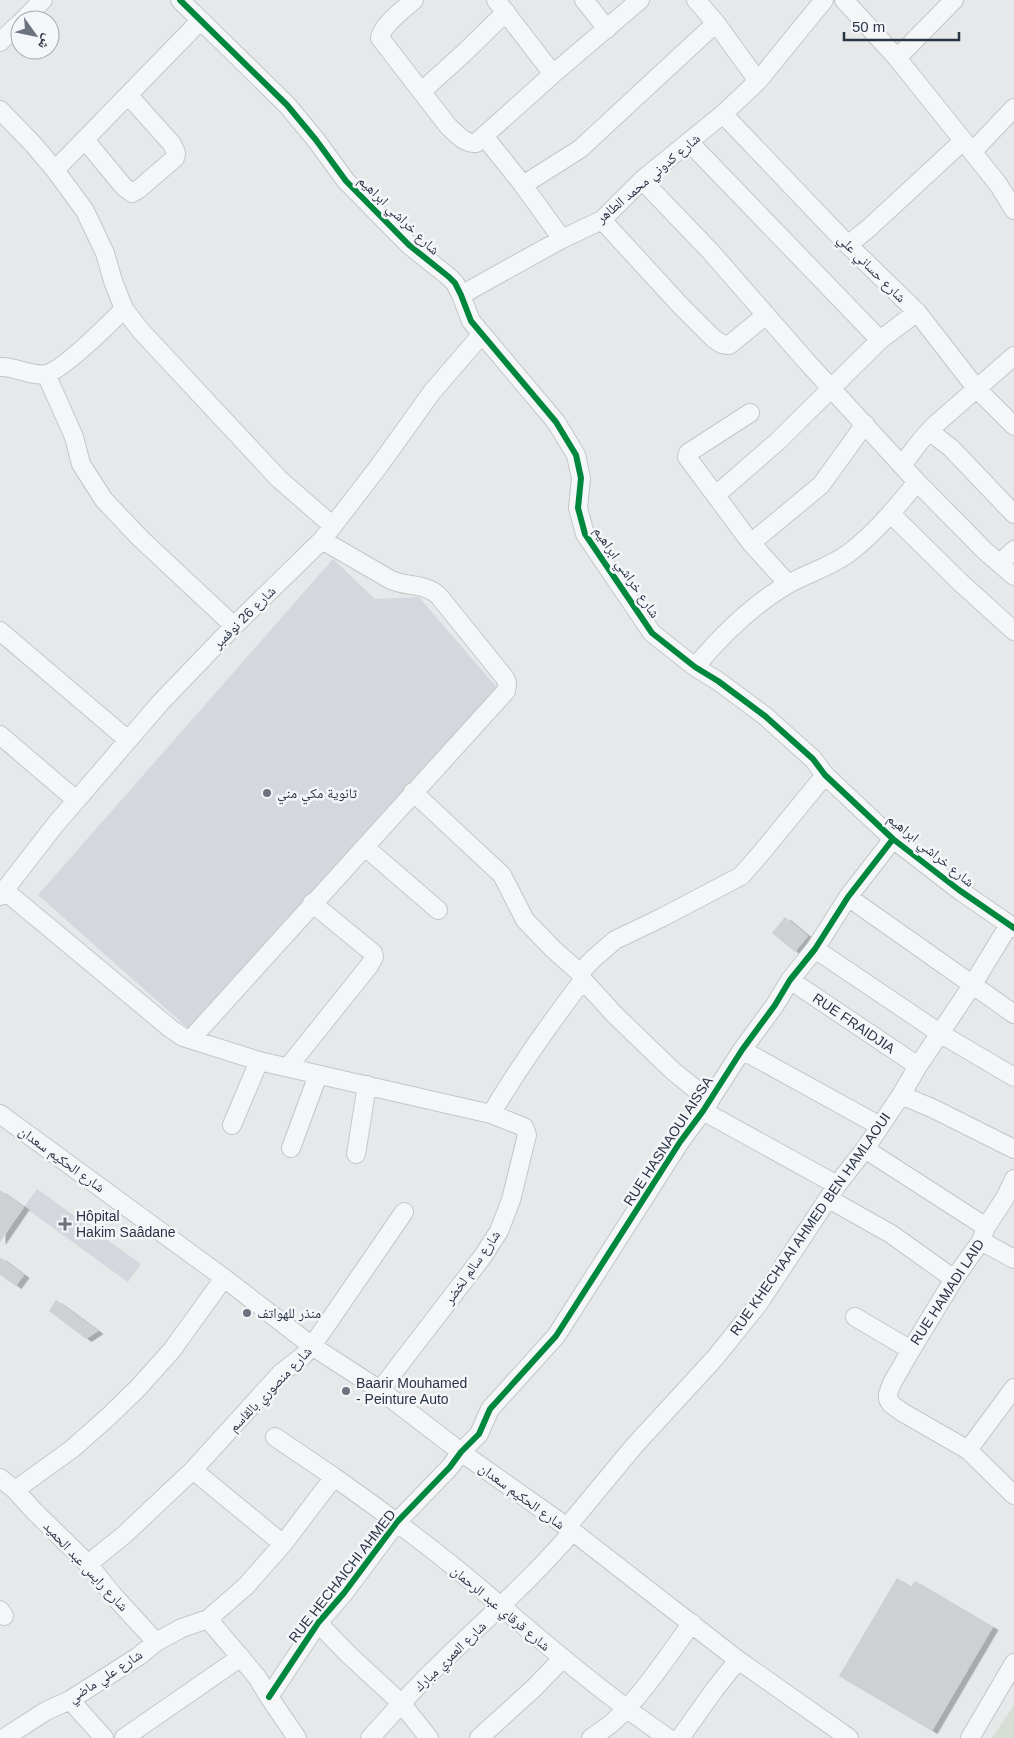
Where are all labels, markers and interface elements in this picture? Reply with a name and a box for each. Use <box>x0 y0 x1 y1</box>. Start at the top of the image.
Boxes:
north arrow <box>10 10 60 60</box>
scale bar <box>844 10 959 42</box>
text: 50 m <box>852 18 885 35</box>
text: ش <box>34 31 57 53</box>
street label: شارع كدوني محمد الطاهر <box>592 130 705 229</box>
street label: شارع خراشي ابراهيم <box>353 172 443 260</box>
street label: شارع حساني علي <box>832 231 909 308</box>
street label: شارع خراشي ابراهيم <box>588 523 664 623</box>
street label: شارع 26 نوفمبر <box>209 582 280 654</box>
place label: ثانوية مكي مني <box>277 785 357 805</box>
marker: ثانوية مكي مني <box>261 787 273 799</box>
street label: شارع خراشي ابراهيم <box>882 810 978 893</box>
street label: RUE FRAIDJIA <box>810 990 899 1057</box>
street label: RUE HASNAOUI AISSA <box>620 1073 716 1209</box>
street label: RUE KHECHAAI AHMED BEN HAMLAOUI <box>726 1109 894 1339</box>
street label: شارع الحكيم سعدان <box>15 1123 108 1197</box>
place label: Hôpital Hakim Saâdane <box>76 1208 176 1240</box>
marker: Hôpital Hakim Saâdane <box>58 1217 72 1231</box>
street label: شارع سالم لخضر <box>440 1227 505 1309</box>
street label: RUE HAMADI LAID <box>907 1236 987 1348</box>
place label: منذر للهواتف <box>257 1305 321 1322</box>
marker: منذر للهواتف <box>241 1307 253 1319</box>
street label: شارع منصوري بالقاسم <box>225 1343 317 1437</box>
place label: Baarir Mouhamed - Peinture Auto <box>356 1375 467 1407</box>
marker: Baarir Mouhamed - Peinture Auto <box>340 1385 352 1397</box>
street label: شارع الحكيم سعدان <box>475 1460 568 1534</box>
street label: RUE HECHAICHI AHMED <box>285 1506 399 1646</box>
street label: شارع رايس عبد الحميد <box>39 1518 132 1616</box>
street label: شارع قرقاي عبد الرحمان <box>446 1562 554 1657</box>
street label: شارع العمري مبارك <box>411 1618 492 1697</box>
street label: شارع علي ماضي <box>65 1646 147 1709</box>

